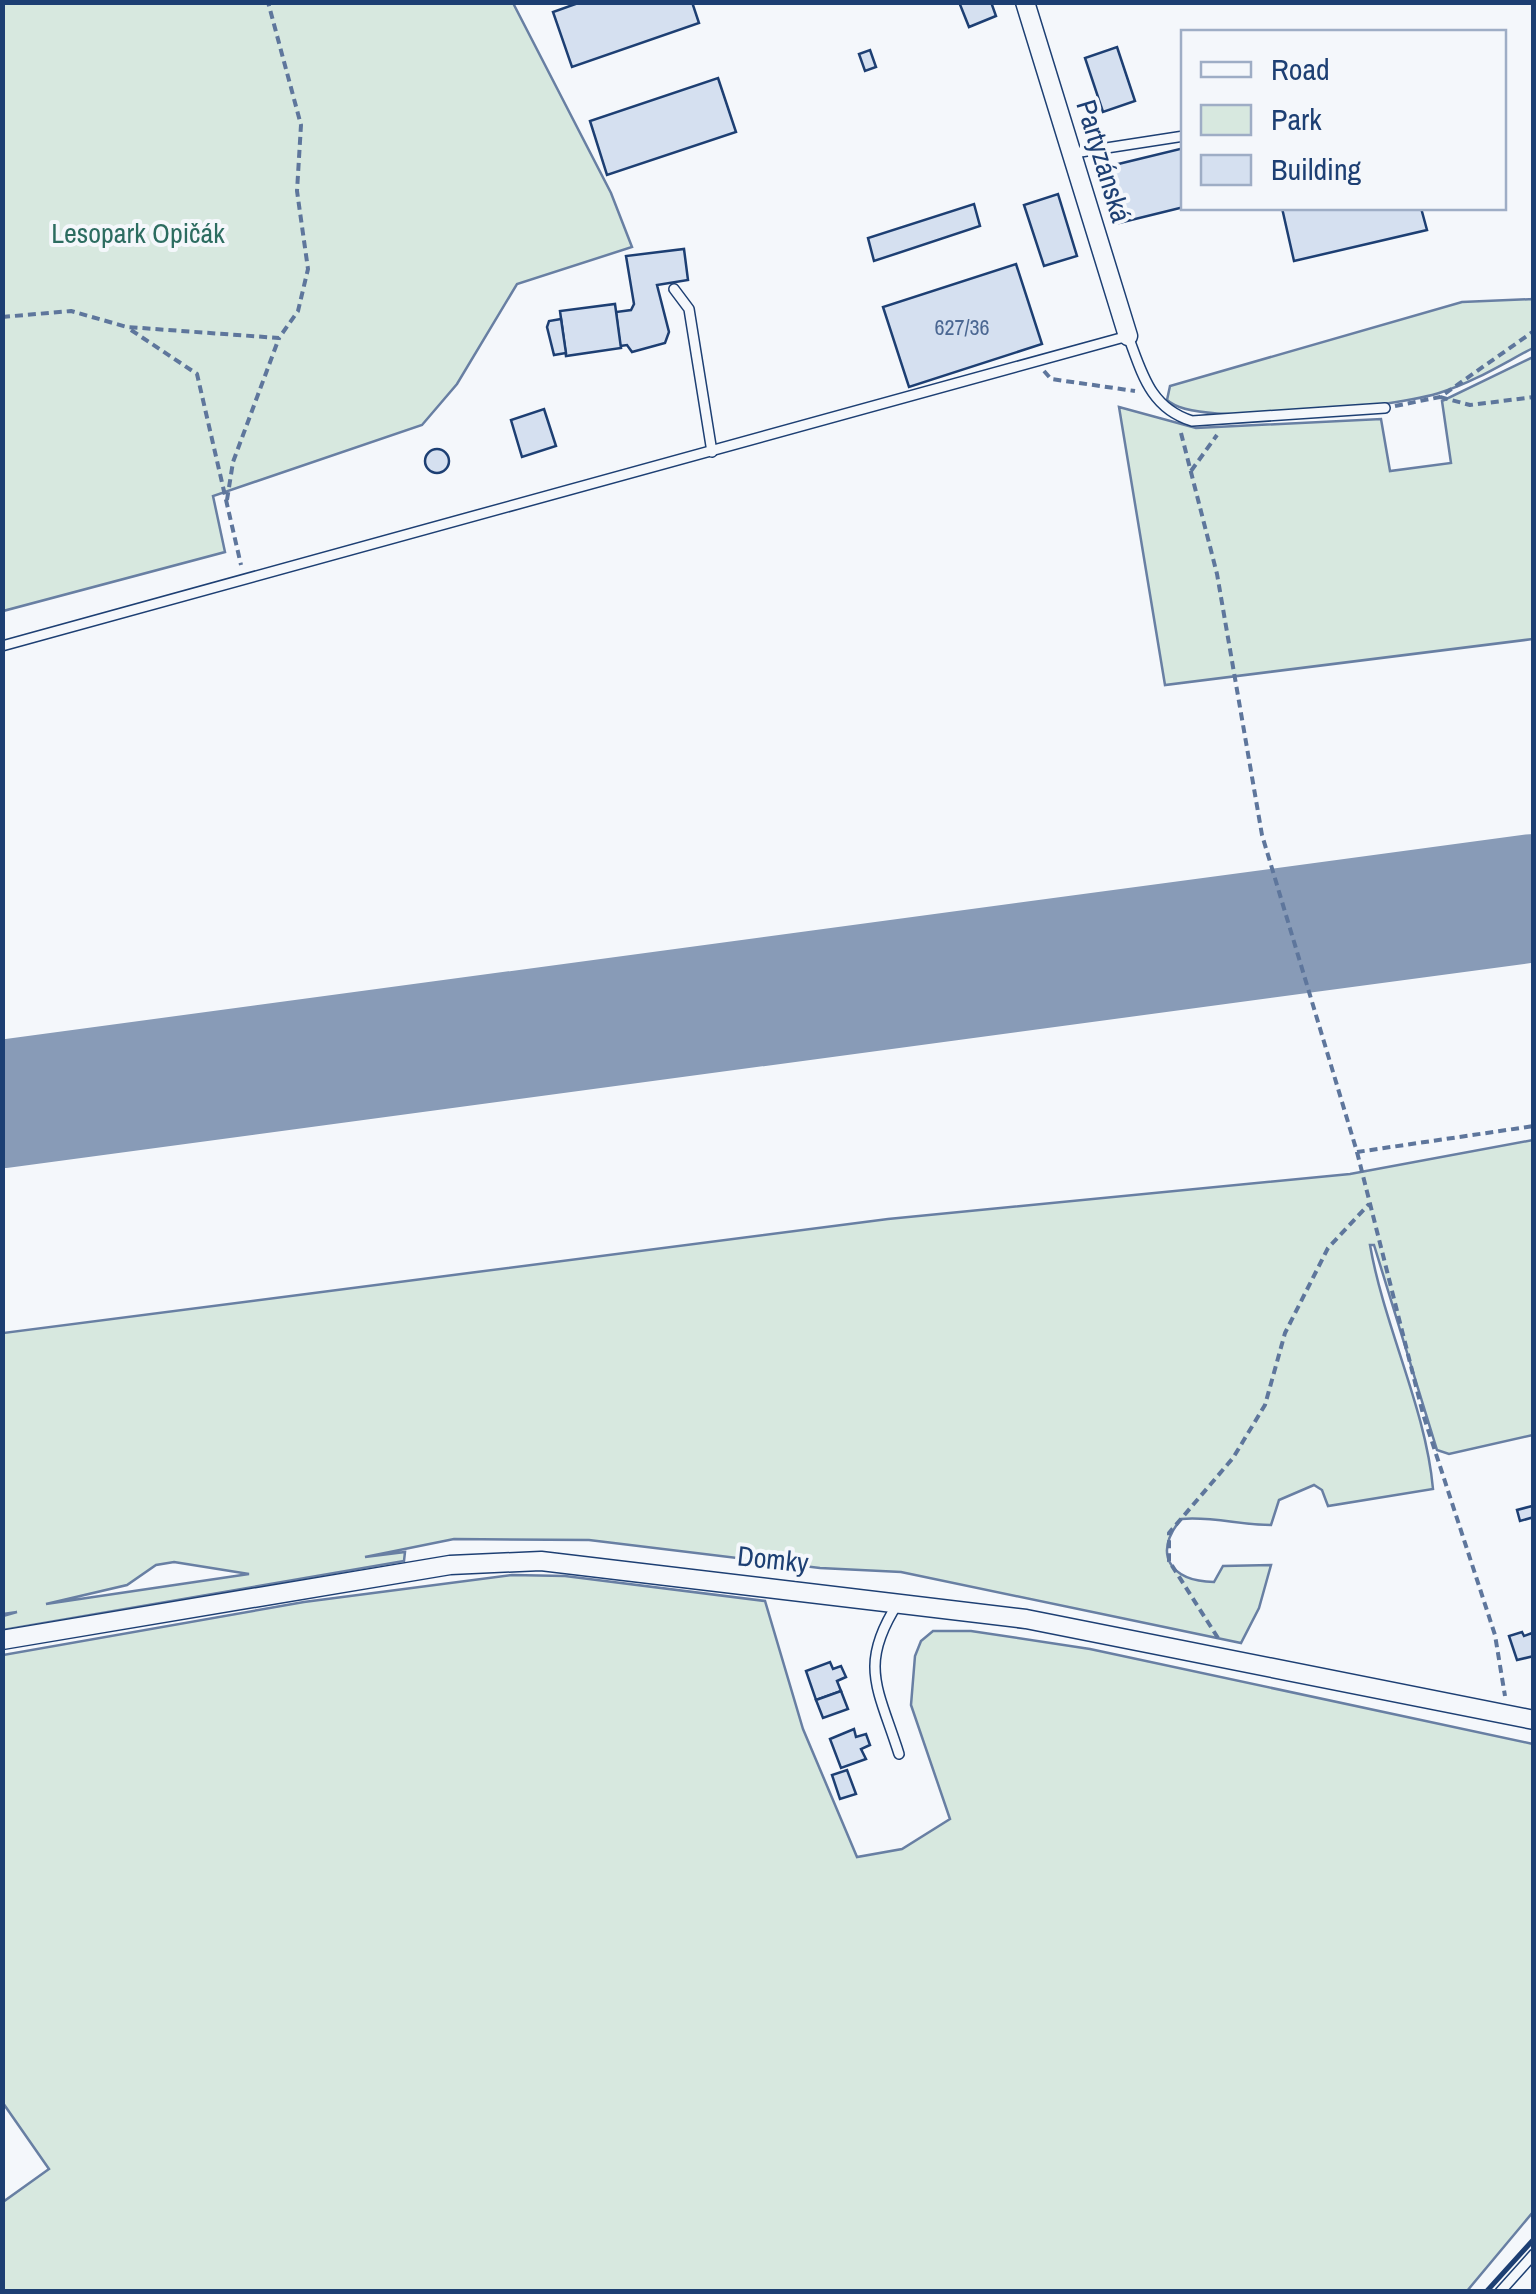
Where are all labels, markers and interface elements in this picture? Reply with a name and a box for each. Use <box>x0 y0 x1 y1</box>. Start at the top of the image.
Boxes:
legend <box>1181 30 1506 210</box>
text: Road <box>1271 49 1330 89</box>
street label: Partyzánská <box>1067 95 1141 227</box>
text: Park <box>1271 99 1322 139</box>
text: Building <box>1271 149 1362 189</box>
park label: Lesopark Opičák <box>51 214 225 252</box>
house number: 627/36 <box>934 312 990 342</box>
street label: Domky <box>735 1536 811 1582</box>

